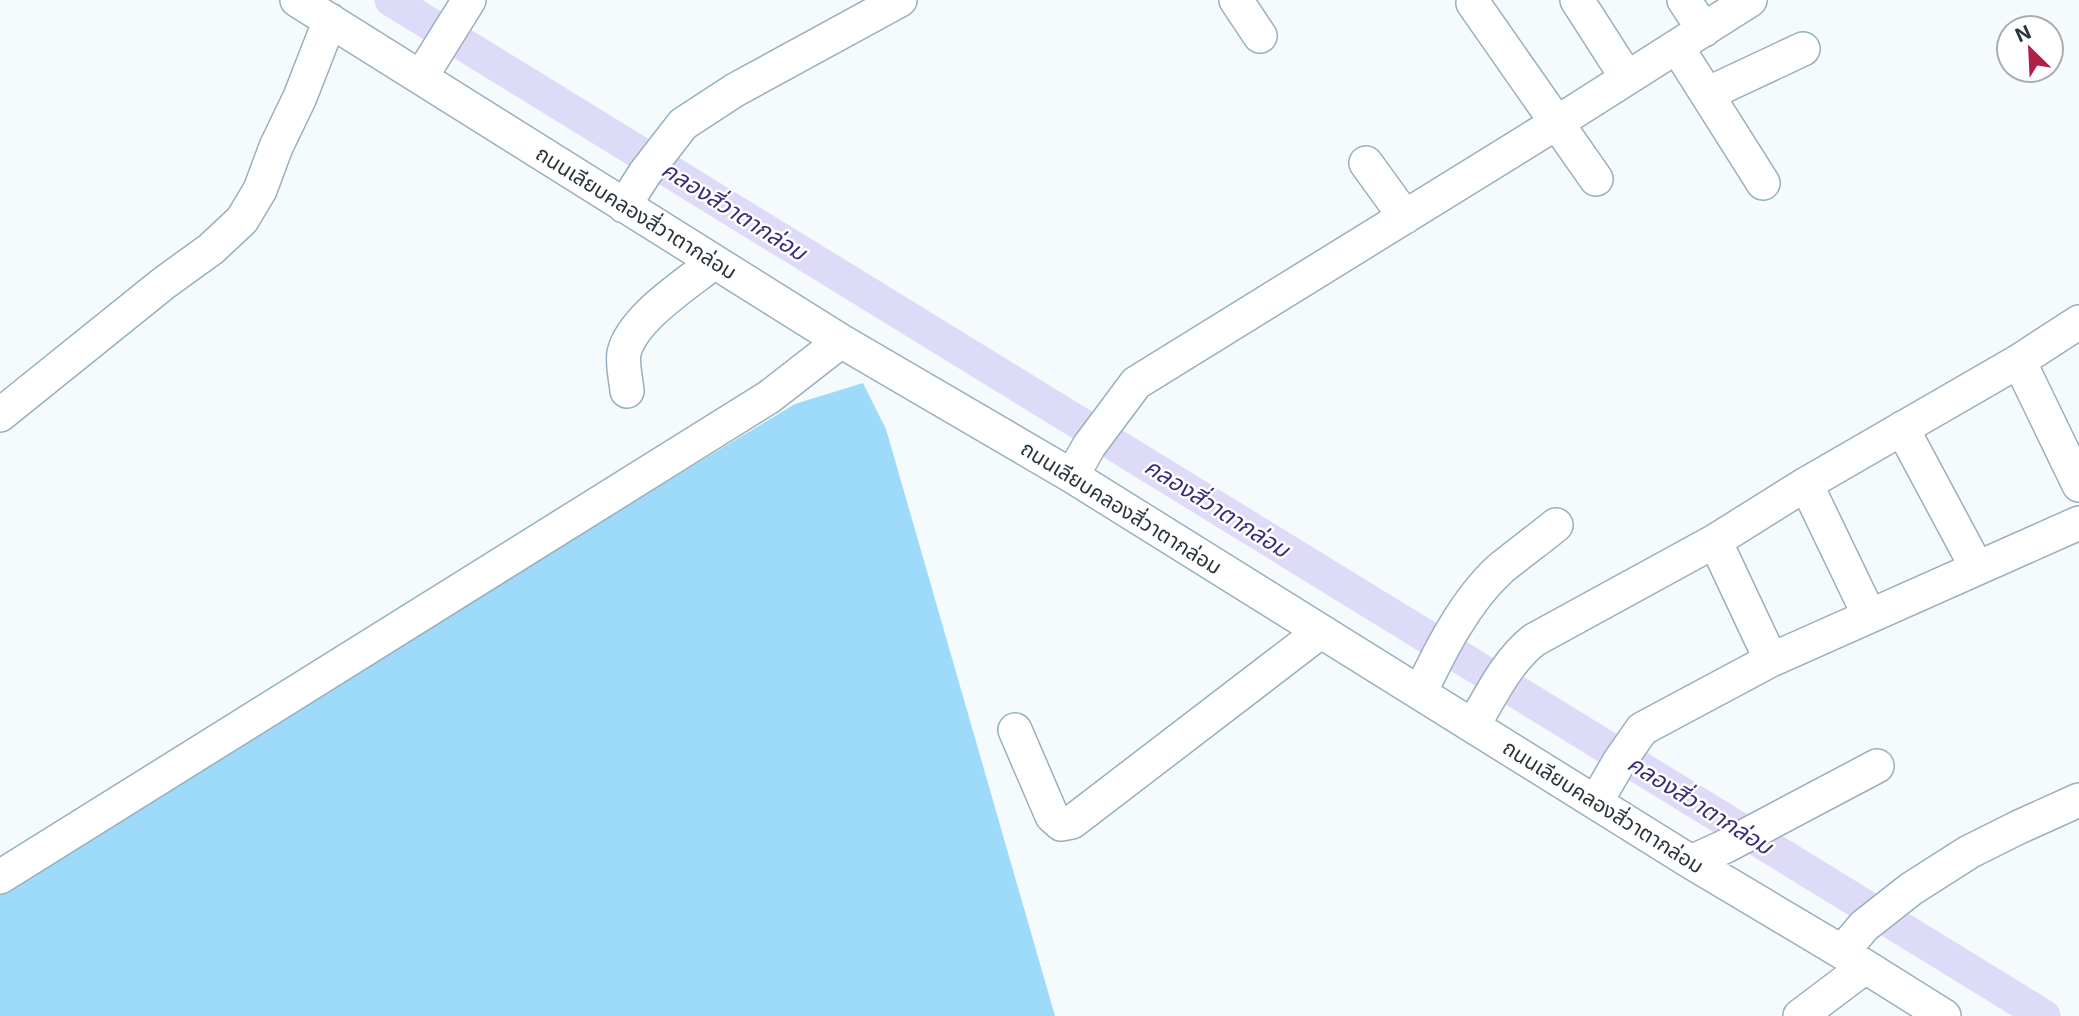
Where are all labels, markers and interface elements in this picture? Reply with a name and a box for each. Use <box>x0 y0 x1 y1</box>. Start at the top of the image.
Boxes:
north arrow <box>1995 14 2065 84</box>
text: N <box>2012 20 2035 47</box>
street label: ถนนเลียบคลองสี่วาตากล่อม <box>531 139 742 285</box>
water label: คลองสี่วาตากล่อม <box>657 154 814 268</box>
street label: ถนนเลียบคลองสี่วาตากล่อม <box>1016 436 1226 580</box>
water label: คลองสี่วาตากล่อม <box>1140 453 1294 563</box>
street label: ถนนเลียบคลองสี่วาตากล่อม <box>1498 733 1709 879</box>
water label: คลองสี่วาตากล่อม <box>1623 748 1780 862</box>

